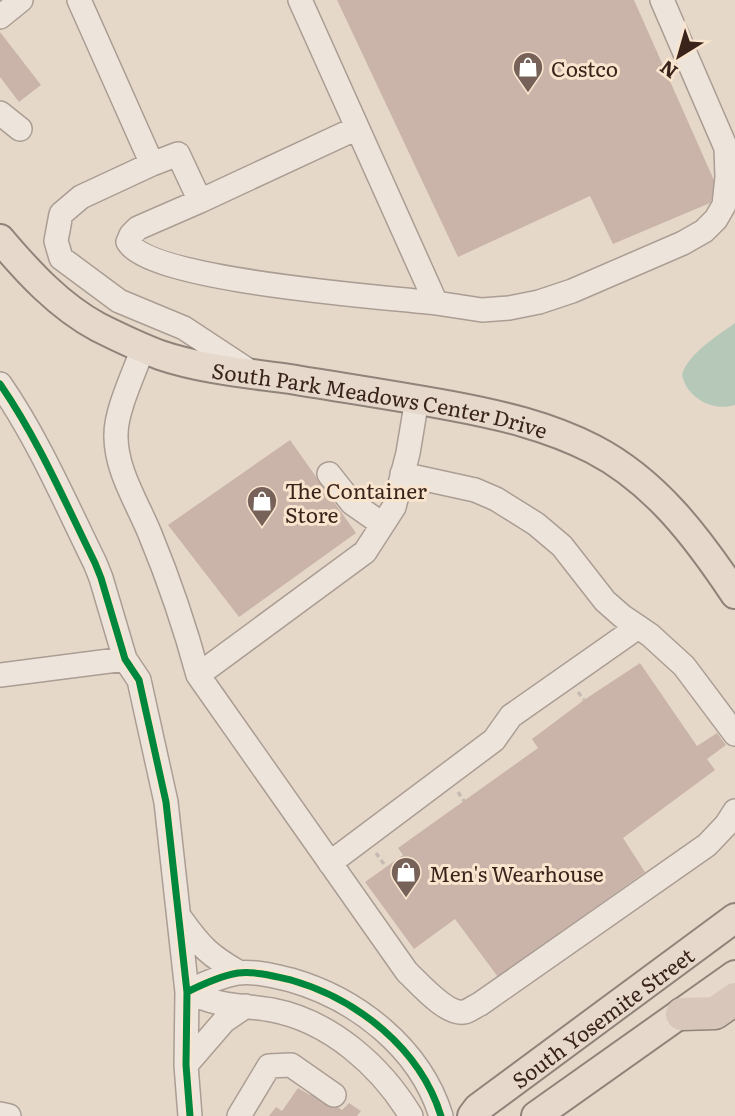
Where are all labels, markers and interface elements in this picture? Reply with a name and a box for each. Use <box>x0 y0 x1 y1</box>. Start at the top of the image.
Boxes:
north arrow <box>644 21 714 91</box>
shop icon: Costco <box>511 50 545 94</box>
place label: Costco <box>551 52 618 83</box>
text: N <box>653 54 683 86</box>
street label: South Park Meadows Center Drive <box>210 353 552 444</box>
place label: The Container Store <box>285 474 427 529</box>
shop icon: The Container Store <box>245 484 279 528</box>
shop icon: Men's Wearhouse <box>389 855 423 899</box>
place label: Men's Wearhouse <box>429 857 604 888</box>
street label: South Yosemite Street <box>504 938 700 1094</box>

